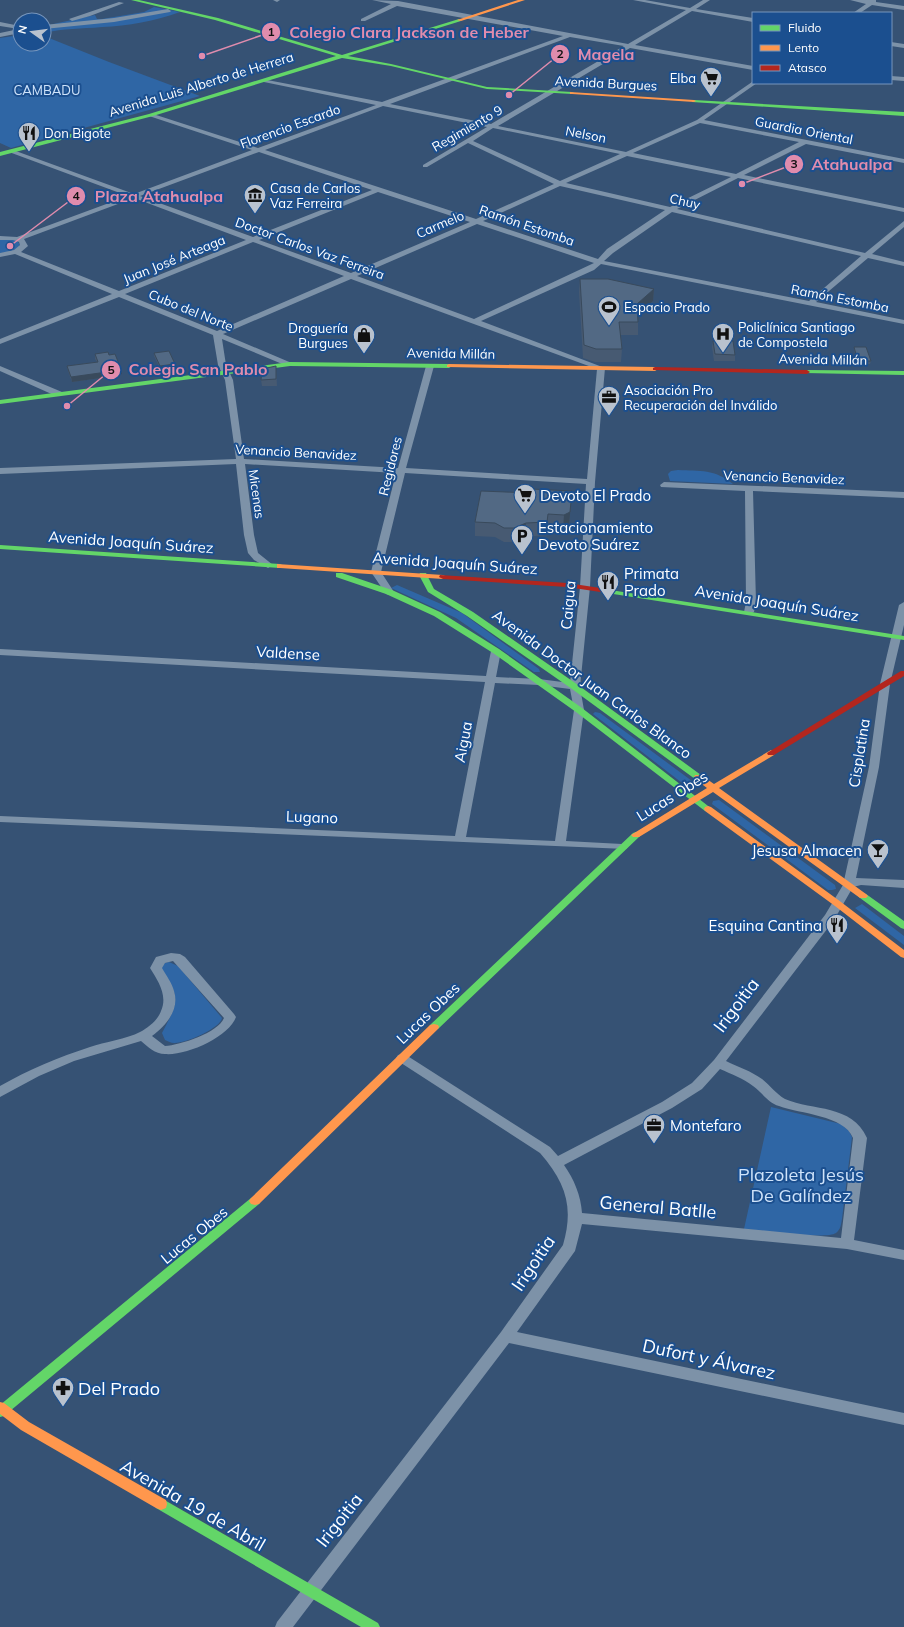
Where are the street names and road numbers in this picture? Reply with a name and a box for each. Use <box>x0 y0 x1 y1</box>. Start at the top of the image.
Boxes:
street label: Avenida Luis Alberto de Herrera <box>107 48 295 120</box>
street label: Avenida Burgues <box>554 72 658 94</box>
street label: Florencio Escardo <box>238 100 342 152</box>
street label: Regimiento 9 <box>429 101 505 155</box>
street label: Guardia Oriental <box>754 113 854 147</box>
street label: Nelson <box>564 122 608 146</box>
street label: Chuy <box>668 190 702 212</box>
street label: Ramón Estomba <box>477 201 577 249</box>
street label: Carmelo <box>414 207 466 241</box>
street label: Doctor Carlos Vaz Ferreira <box>233 214 387 282</box>
street label: Juan José Arteaga <box>121 231 227 287</box>
street label: Ramón Estomba <box>790 281 890 315</box>
street label: Cubo del Norte <box>146 286 236 334</box>
street label: Avenida Millán <box>407 344 495 362</box>
street label: Avenida Millán <box>779 350 867 368</box>
street label: Regidores <box>375 435 405 497</box>
street label: Venancio Benavidez <box>235 441 357 463</box>
street label: Venancio Benavidez <box>723 467 845 487</box>
street label: Micenas <box>246 468 268 520</box>
street label: Avenida Joaquín Suárez <box>48 527 214 557</box>
street label: Avenida Joaquín Suárez <box>372 548 538 578</box>
street label: Caigua <box>556 580 580 630</box>
street label: Avenida Joaquín Suárez <box>694 581 860 625</box>
street label: Avenida Doctor Juan Carlos Blanco <box>489 605 695 763</box>
street label: Valdense <box>256 642 320 664</box>
street label: Cisplatina <box>844 717 874 789</box>
street label: Aigua <box>450 720 476 764</box>
street label: Lucas Obes <box>633 767 711 825</box>
street label: Lugano <box>286 807 338 827</box>
street label: Irigoitia <box>708 973 764 1037</box>
street label: Lucas Obes <box>392 978 464 1048</box>
street label: General Batlle <box>599 1190 717 1224</box>
street label: Lucas Obes <box>157 1202 231 1268</box>
street label: Irigoitia <box>506 1231 560 1295</box>
street label: Dufort y Álvarez <box>640 1334 778 1384</box>
street label: Avenida 19 de Abril <box>116 1454 270 1556</box>
street label: Irigoitia <box>311 1488 367 1552</box>

